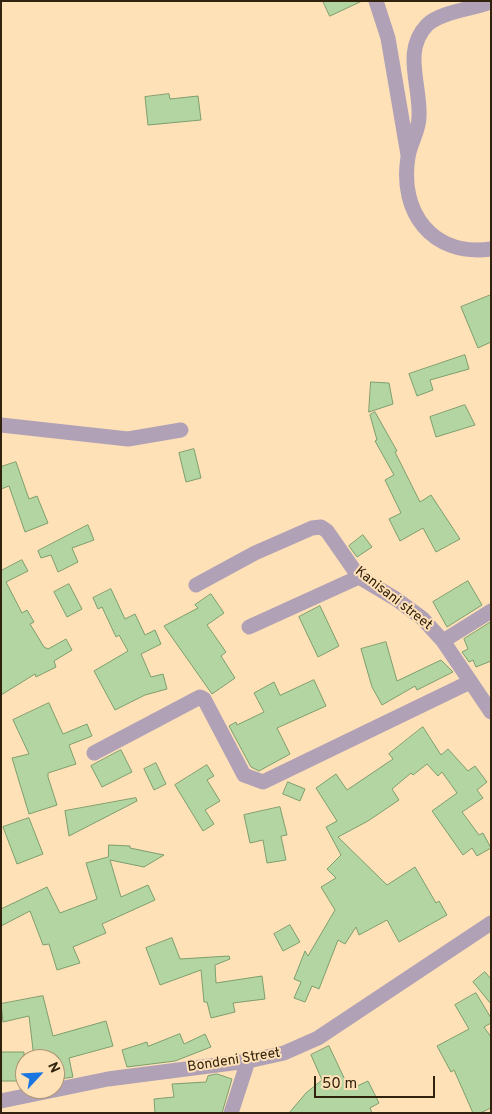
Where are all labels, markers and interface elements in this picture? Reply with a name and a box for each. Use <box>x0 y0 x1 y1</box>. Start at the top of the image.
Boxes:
street label: Kanisani street <box>351 564 435 634</box>
street label: Bondeni Street <box>186 1045 282 1077</box>
north arrow <box>15 1049 65 1099</box>
text: N <box>43 1060 63 1076</box>
scale bar <box>317 1066 438 1098</box>
text: 50 m <box>322 1075 357 1094</box>

